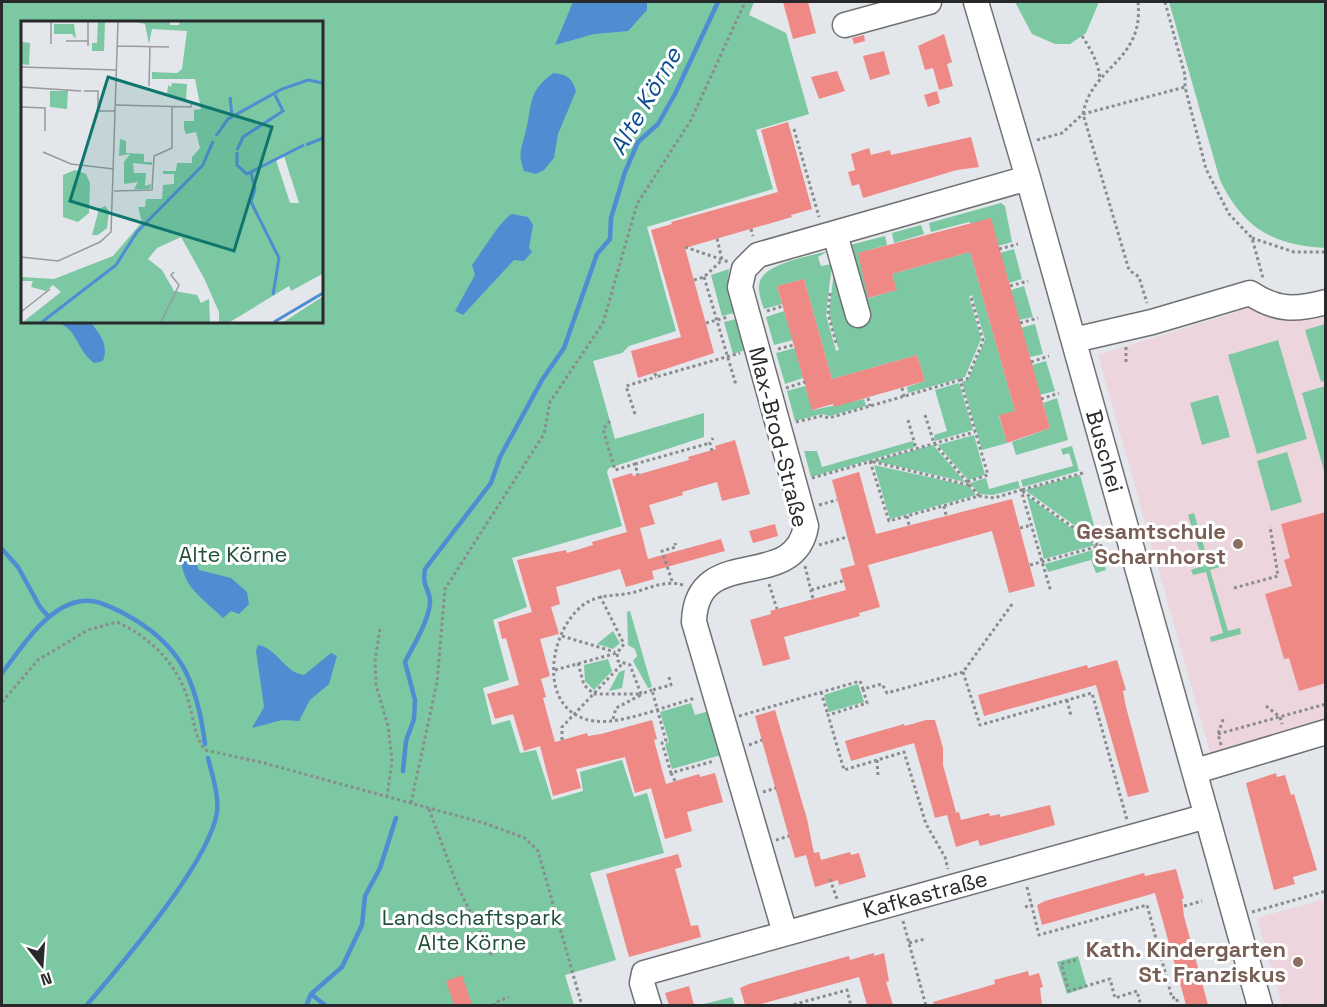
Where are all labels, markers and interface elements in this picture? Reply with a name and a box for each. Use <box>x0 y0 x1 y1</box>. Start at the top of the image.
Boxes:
inset map <box>21 21 322 322</box>
water label: Alte Körne <box>602 41 689 160</box>
street label: Max-Brod-Straße <box>743 344 815 530</box>
street label: Buschei <box>1080 406 1130 496</box>
place label: Gesamtschule Scharnhorst <box>1076 517 1226 570</box>
marker: Gesamtschule Scharnhorst <box>1231 537 1245 551</box>
park label: Alte Körne <box>178 540 288 568</box>
street label: Kafkastraße <box>859 864 991 924</box>
park label: Landschaftspark Alte Körne <box>382 903 562 956</box>
north arrow <box>12 935 72 995</box>
place label: Kath. Kindergarten St. Franziskus <box>1086 935 1286 988</box>
marker: Kath. Kindergarten St. Franziskus <box>1291 955 1305 969</box>
text: N <box>38 967 54 990</box>

